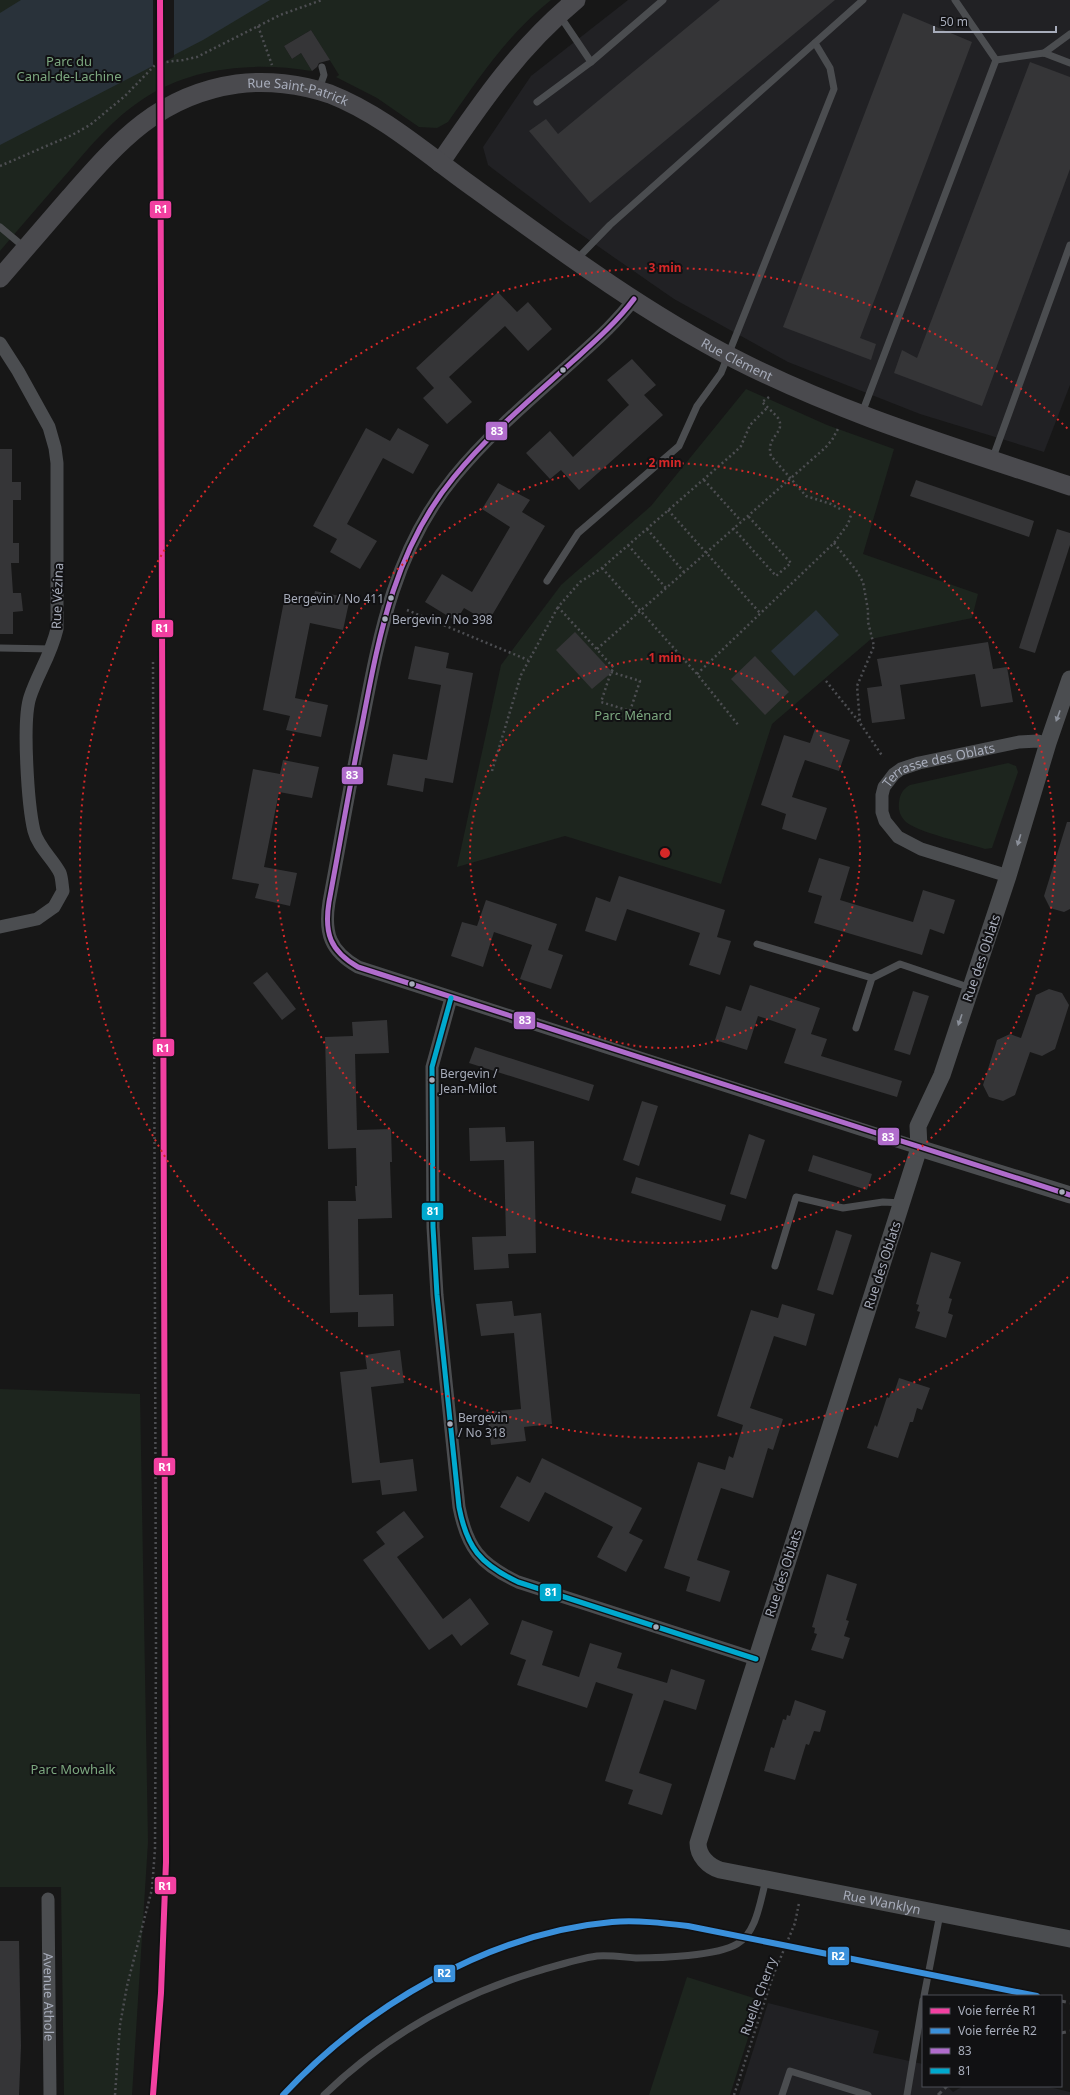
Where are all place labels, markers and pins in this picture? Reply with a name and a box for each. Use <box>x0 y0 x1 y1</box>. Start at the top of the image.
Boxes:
unlabelled marker <box>558 365 568 375</box>
place label: Bergevin / No 411 <box>283 590 384 607</box>
marker: Bergevin / No 411 <box>386 593 396 603</box>
place label: Bergevin / No 398 <box>392 611 493 628</box>
marker: Bergevin / No 398 <box>380 614 390 624</box>
centre of rings <box>658 846 672 860</box>
unlabelled marker <box>407 979 417 989</box>
place label: Bergevin / Jean-Milot <box>439 1065 498 1097</box>
marker: Bergevin / Jean-Milot <box>427 1075 437 1085</box>
unlabelled marker <box>1057 1187 1067 1197</box>
place label: Bergevin / No 318 <box>458 1409 508 1441</box>
marker: Bergevin / No 318 <box>445 1419 455 1429</box>
unlabelled marker <box>651 1622 661 1632</box>

